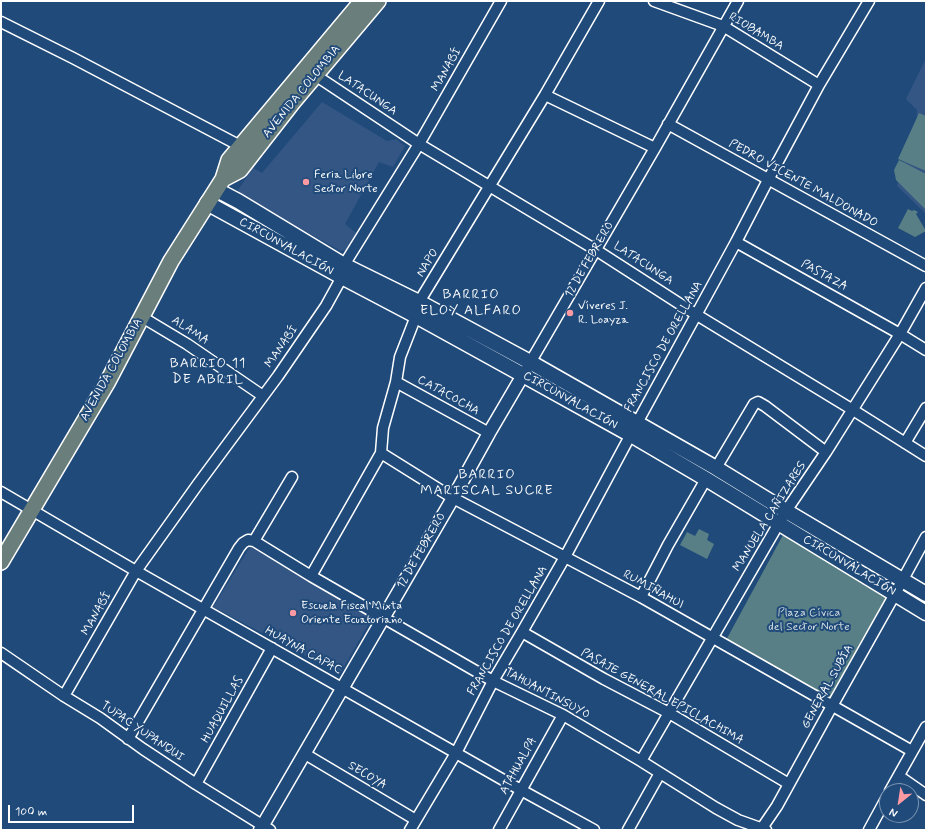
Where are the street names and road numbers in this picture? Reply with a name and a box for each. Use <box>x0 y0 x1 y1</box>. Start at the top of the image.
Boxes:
street label: RIOBAMBA <box>726 10 786 54</box>
street label: AVENIDA COLOMBIA <box>260 43 344 141</box>
street label: MANABÍ <box>429 46 465 94</box>
street label: LATACUNGA <box>335 69 399 119</box>
street label: PEDRO VICENTE MALDONADO <box>726 137 880 231</box>
street label: CIRCUNVALACIÓN <box>236 215 336 279</box>
street label: 12 DE FEBRERO <box>562 219 618 301</box>
street label: LATACUNGA <box>610 239 676 289</box>
street label: NAPO <box>414 246 442 280</box>
street label: PASTAZA <box>798 257 850 295</box>
street label: FRANCISCO DE ORELLANA <box>622 279 706 415</box>
street label: ALAMA <box>169 314 211 348</box>
street label: AVENIDA COLOMBIA <box>78 316 146 424</box>
street label: MANABÍ <box>262 323 302 371</box>
street label: CIRCUNVALACIÓN <box>520 369 620 433</box>
street label: CATACOCHA <box>415 373 481 419</box>
street label: MANUELA CAÑIZARES <box>730 459 810 575</box>
street label: 12 DE FEBRERO <box>394 510 450 592</box>
street label: CIRCUNVALACIÓN <box>800 533 898 599</box>
street label: FRANCISCO DE ORELLANA <box>465 564 551 698</box>
street label: RUMIÑAHUI <box>620 567 686 613</box>
street label: MANABÍ <box>79 590 115 638</box>
street label: HUAYNA CAPAC <box>262 624 344 678</box>
street label: GENERAL SUBÍA <box>799 643 857 731</box>
street label: PASAJE GENERAL EPICLACHIMA <box>578 646 746 748</box>
street label: TAHUANTINSUYO <box>502 665 592 723</box>
street label: HUAQUILLAS <box>199 674 247 746</box>
street label: TUPAC YUPANQUI <box>98 699 186 765</box>
street label: ATAHUALPA <box>497 735 541 797</box>
street label: SECOYA <box>345 759 389 793</box>

